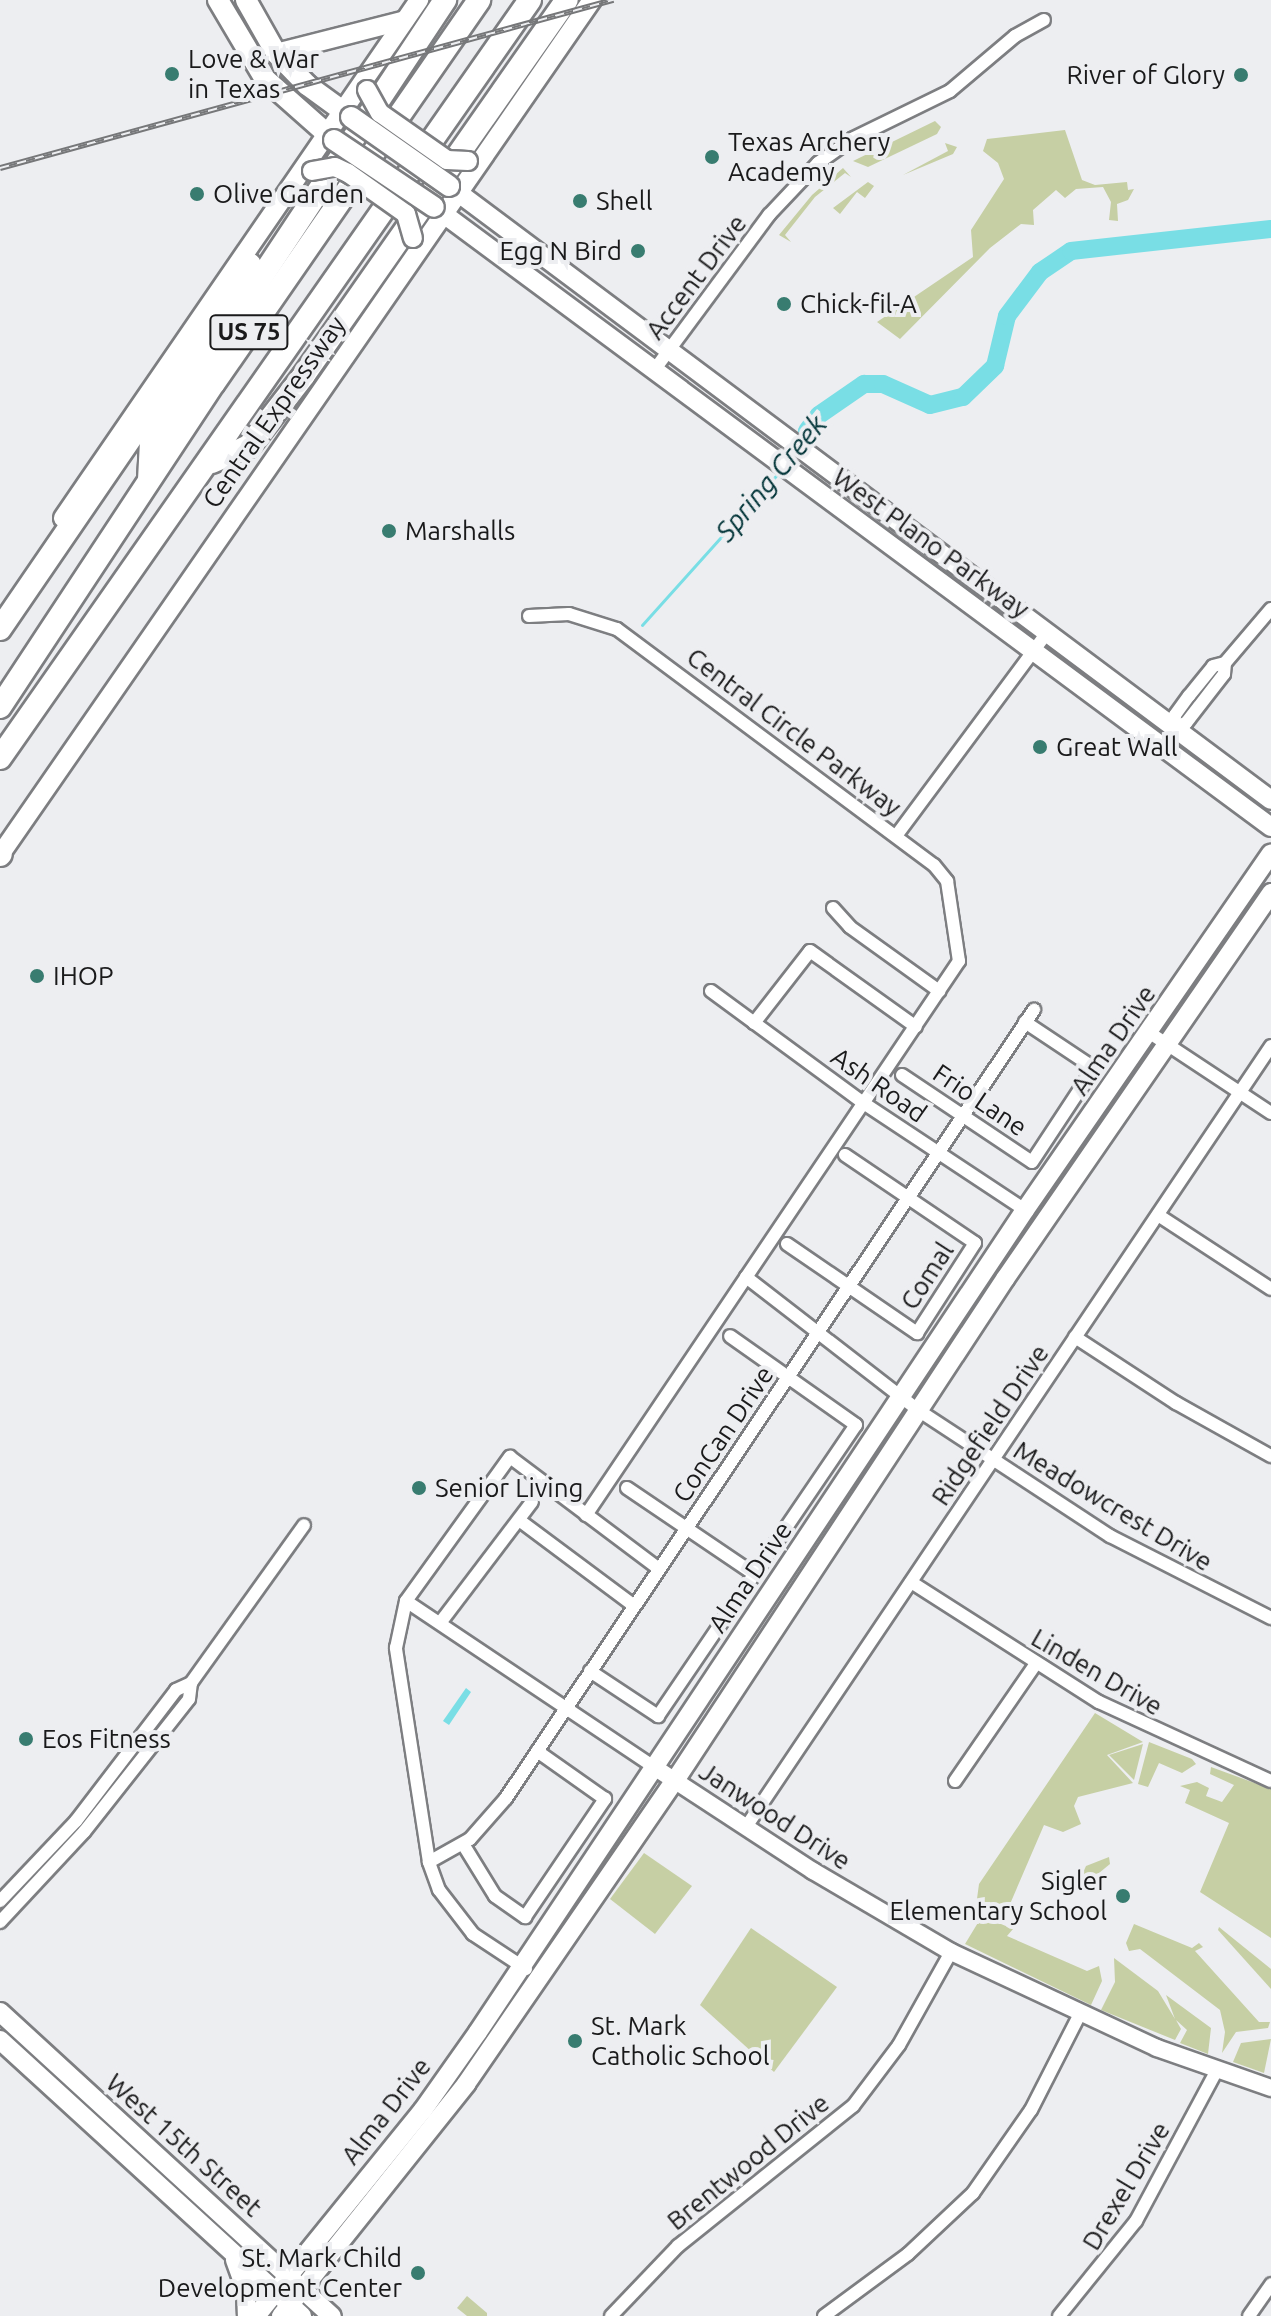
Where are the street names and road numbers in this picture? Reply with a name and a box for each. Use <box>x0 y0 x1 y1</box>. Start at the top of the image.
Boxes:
street label: Accent Drive <box>639 209 753 345</box>
street label: Central Expressway <box>196 310 352 514</box>
road number: US 75 <box>209 312 289 352</box>
street label: West Plano Parkway <box>827 461 1035 625</box>
street label: Central Circle Parkway <box>681 641 907 823</box>
street label: Alma Drive <box>1064 979 1162 1101</box>
street label: Ash Road <box>825 1041 933 1129</box>
street label: Frio Lane <box>927 1057 1033 1143</box>
street label: Comal <box>894 1237 960 1315</box>
street label: Ridgefield Drive <box>925 1339 1055 1511</box>
street label: ConCan Drive <box>666 1360 780 1508</box>
street label: Meadowcrest Drive <box>1008 1434 1218 1578</box>
street label: Alma Drive <box>702 1516 798 1638</box>
street label: Linden Drive <box>1026 1622 1168 1722</box>
street label: Janwood Drive <box>693 1755 857 1877</box>
street label: Alma Drive <box>335 2051 437 2171</box>
street label: West 15th Street <box>100 2067 268 2223</box>
street label: Brentwood Drive <box>661 2087 835 2237</box>
street label: Drexel Drive <box>1076 2116 1176 2256</box>

